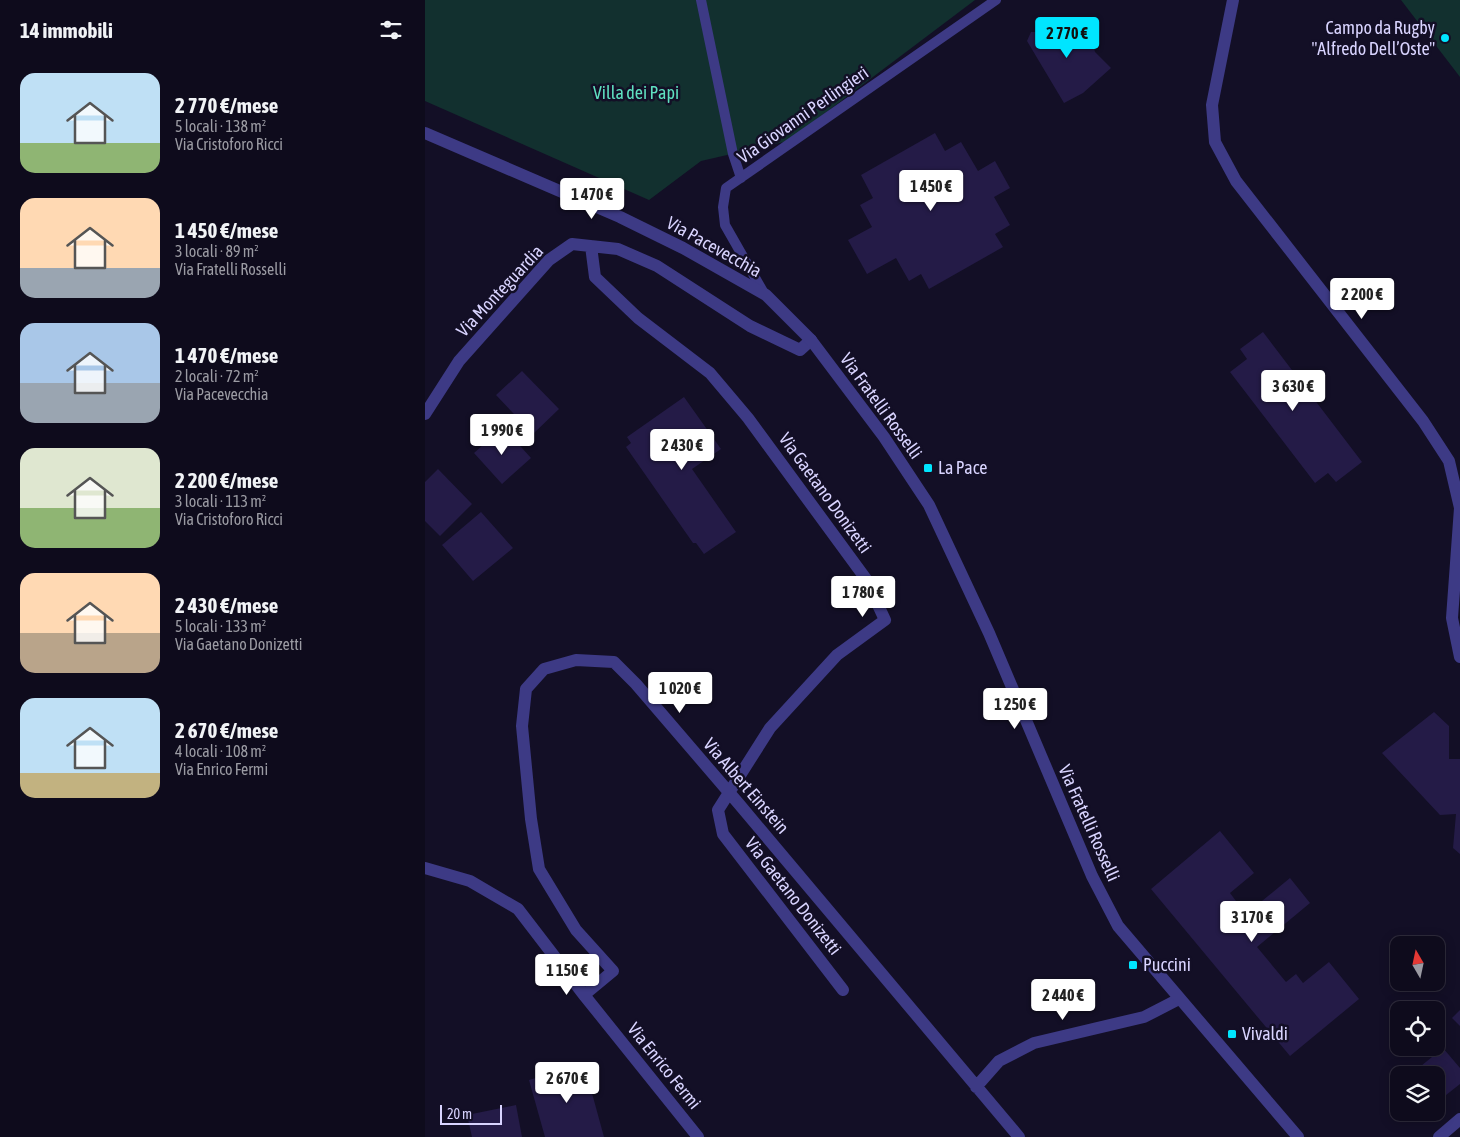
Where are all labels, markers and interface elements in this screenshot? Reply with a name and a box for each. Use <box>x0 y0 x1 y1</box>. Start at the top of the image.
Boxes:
icon: filters <box>377 16 405 44</box>
pin: 2 770 € <box>1021 17 1113 59</box>
place label: Campo da Rugby "Alfredo Dell’Oste" <box>1312 17 1435 59</box>
text: 14 immobili <box>20 18 113 42</box>
text: 2 770 € <box>1046 24 1088 42</box>
marker: Campo da Rugby "Alfredo Dell’Oste" <box>1439 32 1451 44</box>
street label: Via Giovanni Perlingieri <box>733 62 872 168</box>
park label: Villa dei Papi <box>593 82 679 103</box>
icon: home <box>60 93 120 153</box>
text: 2 770 €/mese <box>175 93 278 117</box>
text: 5 locali · 138 m² <box>175 117 266 135</box>
text: Via Cristoforo Ricci <box>175 135 283 153</box>
pin: 1 450 € <box>885 170 977 212</box>
text: 1 450 € <box>910 177 952 195</box>
pin: 1 470 € <box>546 178 638 220</box>
text: 1 470 € <box>571 185 613 203</box>
street label: Via Pacevecchia <box>663 212 765 281</box>
icon: home <box>60 218 120 278</box>
text: 1 450 €/mese <box>175 218 278 242</box>
street label: Via Monteguardia <box>452 241 547 341</box>
text: 3 locali · 89 m² <box>175 242 259 260</box>
text: Via Fratelli Rosselli <box>175 260 286 278</box>
pin: 2 200 € <box>1316 278 1408 320</box>
text: 2 200 € <box>1341 285 1383 303</box>
icon: home <box>60 343 120 403</box>
text: 1 470 €/mese <box>175 343 278 367</box>
street label: Via Fratelli Rosselli <box>836 349 927 463</box>
text: 2 locali · 72 m² <box>175 367 259 385</box>
pin: 3 630 € <box>1247 370 1339 412</box>
text: 3 630 € <box>1272 377 1314 395</box>
text: Via Pacevecchia <box>175 385 268 403</box>
pin: 1 990 € <box>456 414 548 456</box>
text: 1 990 € <box>481 421 523 439</box>
pin: 2 430 € <box>636 428 728 471</box>
street label: Via Gaetano Donizetti <box>775 428 876 557</box>
text: 2 430 € <box>661 436 703 454</box>
place label: La Pace <box>938 457 987 478</box>
marker: La Pace <box>922 462 934 474</box>
icon: home <box>60 468 120 528</box>
text: 2 200 €/mese <box>175 468 278 492</box>
text: 3 locali · 113 m² <box>175 492 266 510</box>
text: Via Cristoforo Ricci <box>175 510 283 528</box>
pin: 1 780 € <box>817 576 909 618</box>
text: 1 780 € <box>842 583 884 601</box>
icon: home <box>60 593 120 653</box>
text: 2 430 €/mese <box>175 593 278 617</box>
text: 5 locali · 133 m² <box>175 617 266 635</box>
text: Via Gaetano Donizetti <box>175 635 303 653</box>
pin: 1 020 € <box>634 672 726 714</box>
text: 1 020 € <box>659 679 701 697</box>
pin: 1 250 € <box>969 688 1061 730</box>
text: 1 250 € <box>994 695 1036 713</box>
icon: home <box>60 718 120 778</box>
text: 2 670 €/mese <box>175 718 278 742</box>
street label: Via Albert Einstein <box>699 734 794 838</box>
text: 4 locali · 108 m² <box>175 742 266 760</box>
text: Via Enrico Fermi <box>175 760 268 778</box>
street label: Via Fratelli Rosselli <box>1054 761 1125 884</box>
street label: Via Gaetano Donizetti <box>741 833 846 959</box>
pin: 3 170 € <box>1206 900 1298 943</box>
text: 3 170 € <box>1231 908 1273 926</box>
north arrow <box>1390 936 1445 991</box>
map controls <box>1390 936 1445 1121</box>
pin: 1 150 € <box>521 954 613 996</box>
place label: Puccini <box>1143 954 1191 975</box>
marker: Puccini <box>1127 959 1139 971</box>
text: 1 150 € <box>546 961 588 979</box>
pin: 2 440 € <box>1017 978 1109 1021</box>
text: 2 440 € <box>1042 986 1084 1004</box>
button: locate <box>1390 1001 1445 1056</box>
street label: Via Enrico Fermi <box>623 1018 705 1113</box>
place label: Vivaldi <box>1242 1023 1288 1044</box>
marker: Vivaldi <box>1226 1028 1238 1040</box>
pin: 2 670 € <box>521 1062 613 1104</box>
button: layers <box>1390 1066 1445 1121</box>
text: 2 670 € <box>546 1069 588 1087</box>
scale bar <box>440 1102 503 1125</box>
text: 20 m <box>447 1106 472 1122</box>

